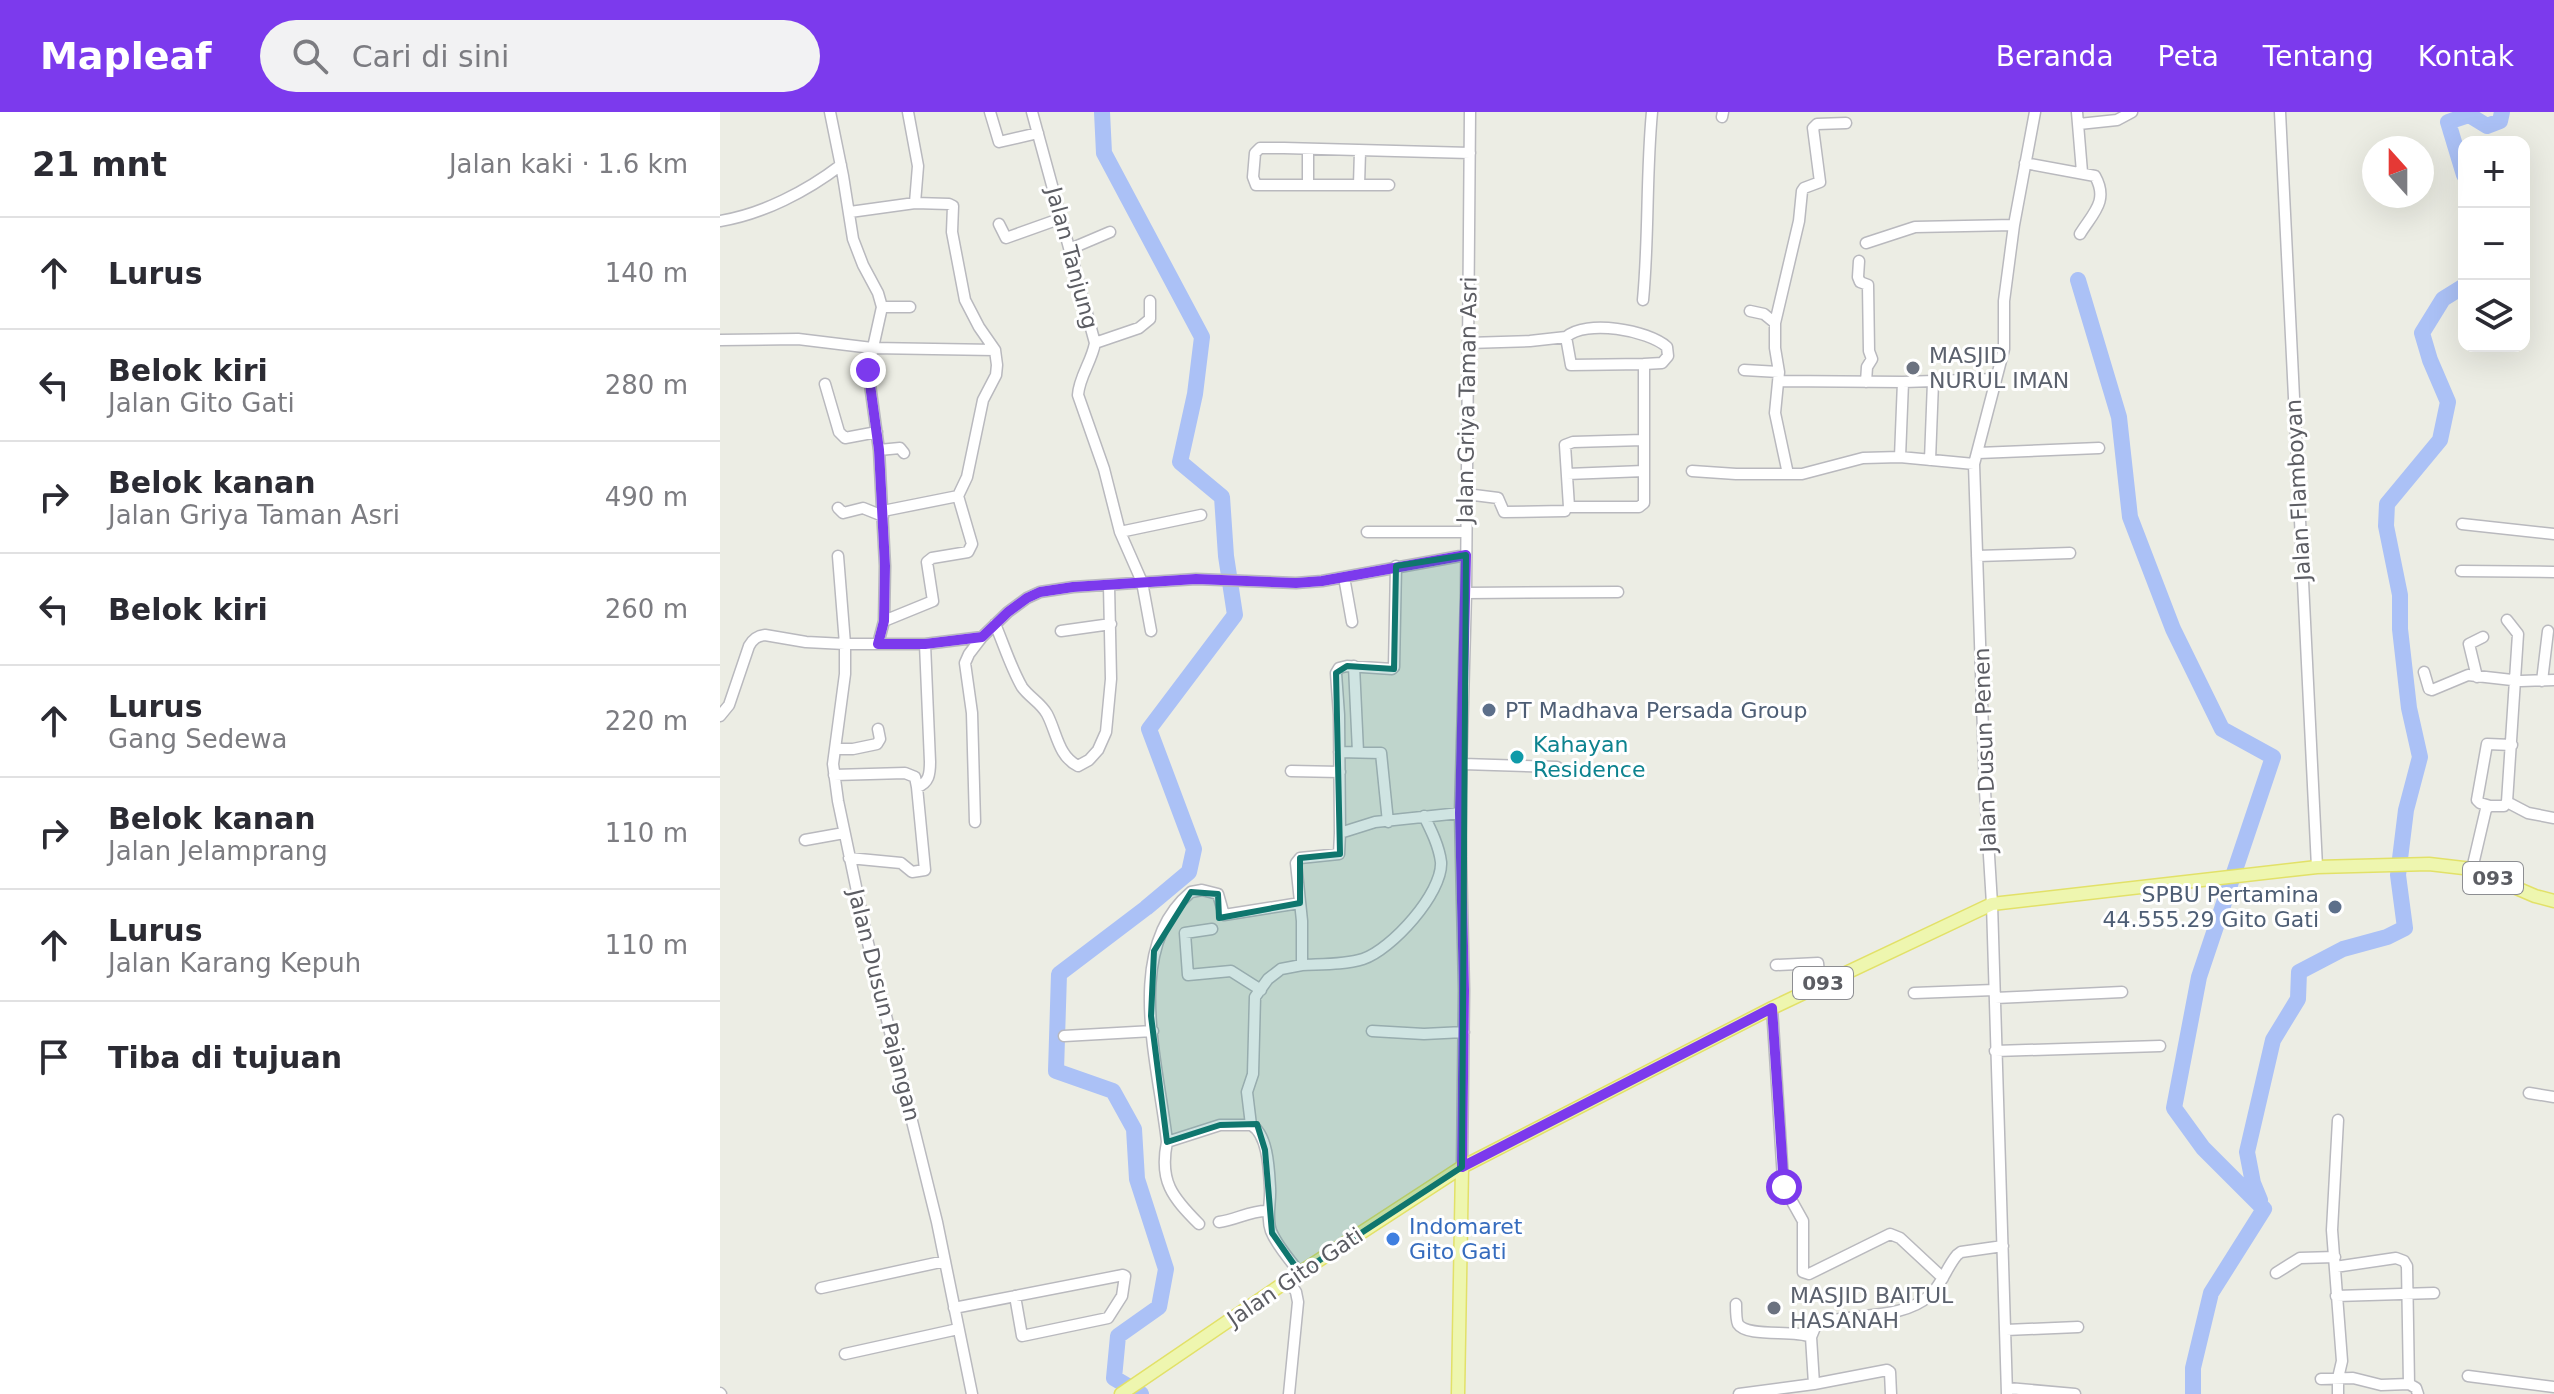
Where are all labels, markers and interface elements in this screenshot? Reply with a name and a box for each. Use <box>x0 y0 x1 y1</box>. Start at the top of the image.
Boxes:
search box <box>260 20 820 92</box>
text: Mapleaf <box>40 34 212 78</box>
icon: search <box>288 34 332 78</box>
text: Cari di sini <box>352 39 509 74</box>
text: Beranda <box>1996 40 2114 73</box>
text: Peta <box>2158 40 2219 73</box>
text: Tentang <box>2263 40 2374 73</box>
text: Kontak <box>2418 40 2514 73</box>
north arrow <box>2362 136 2434 208</box>
map controls <box>2458 136 2530 352</box>
button: + <box>2458 136 2530 208</box>
text: 21 mnt <box>32 144 167 184</box>
text: Jalan kaki · 1.6 km <box>449 149 688 179</box>
street label: Jalan Tanjung <box>1041 182 1103 332</box>
button: − <box>2458 208 2530 280</box>
icon: ahead <box>32 251 76 295</box>
text: Lurus <box>108 256 202 291</box>
text: 140 m <box>605 258 688 288</box>
street label: Jalan Griya Taman Asri <box>1452 276 1482 526</box>
button: layers <box>2458 280 2530 352</box>
place label: MASJID NURUL IMAN <box>1929 343 2069 393</box>
route end <box>850 352 886 388</box>
text: Belok kiri <box>108 353 268 388</box>
marker: MASJID NURUL IMAN <box>1904 359 1922 377</box>
icon: left <box>32 363 76 407</box>
text: 280 m <box>605 370 688 400</box>
text: Jalan Gito Gati <box>108 388 295 418</box>
street label: Jalan Flamboyan <box>2281 398 2315 584</box>
text: Belok kanan <box>108 465 316 500</box>
icon: right <box>32 475 76 519</box>
text: 490 m <box>605 482 688 512</box>
text: Jalan Griya Taman Asri <box>108 500 400 530</box>
icon: left <box>32 587 76 631</box>
text: Belok kiri <box>108 592 268 627</box>
text: 260 m <box>605 594 688 624</box>
street label: Jalan Dusun Penen <box>1969 647 2001 855</box>
text: Lurus <box>108 689 202 724</box>
place label: PT Madhava Persada Group <box>1505 698 1807 723</box>
icon: ahead <box>32 699 76 743</box>
marker: PT Madhava Persada Group <box>1480 701 1498 719</box>
text: 220 m <box>605 706 688 736</box>
text: Gang Sedewa <box>108 724 288 754</box>
place label: Kahayan Residence <box>1533 732 1645 782</box>
marker: Kahayan Residence <box>1508 748 1526 766</box>
text: Belok kanan <box>108 801 316 836</box>
icon: right <box>32 811 76 855</box>
text: 110 m <box>605 818 688 848</box>
text: Jalan Jelamprang <box>108 836 328 866</box>
road number: 093 <box>2463 862 2523 894</box>
place label: SPBU Pertamina 44.555.29 Gito Gati <box>2103 882 2319 932</box>
street label: Jalan Dusun Pajangan <box>843 884 925 1124</box>
marker: SPBU Pertamina 44.555.29 Gito Gati <box>2326 898 2344 916</box>
text: Lurus <box>108 913 202 948</box>
icon: ahead <box>32 923 76 967</box>
text: 110 m <box>605 930 688 960</box>
text: Jalan Karang Kepuh <box>108 948 361 978</box>
road number: 093 <box>1793 967 1853 999</box>
icon: arrive <box>32 1035 76 1079</box>
text: Tiba di tujuan <box>108 1040 342 1075</box>
route start <box>1766 1169 1802 1205</box>
place label: Indomaret Gito Gati <box>1409 1214 1523 1264</box>
street label: Jalan Gito Gati <box>1221 1222 1367 1333</box>
marker: Indomaret Gito Gati <box>1384 1230 1402 1248</box>
place label: MASJID BAITUL HASANAH <box>1790 1283 1954 1333</box>
marker: MASJID BAITUL HASANAH <box>1765 1299 1783 1317</box>

